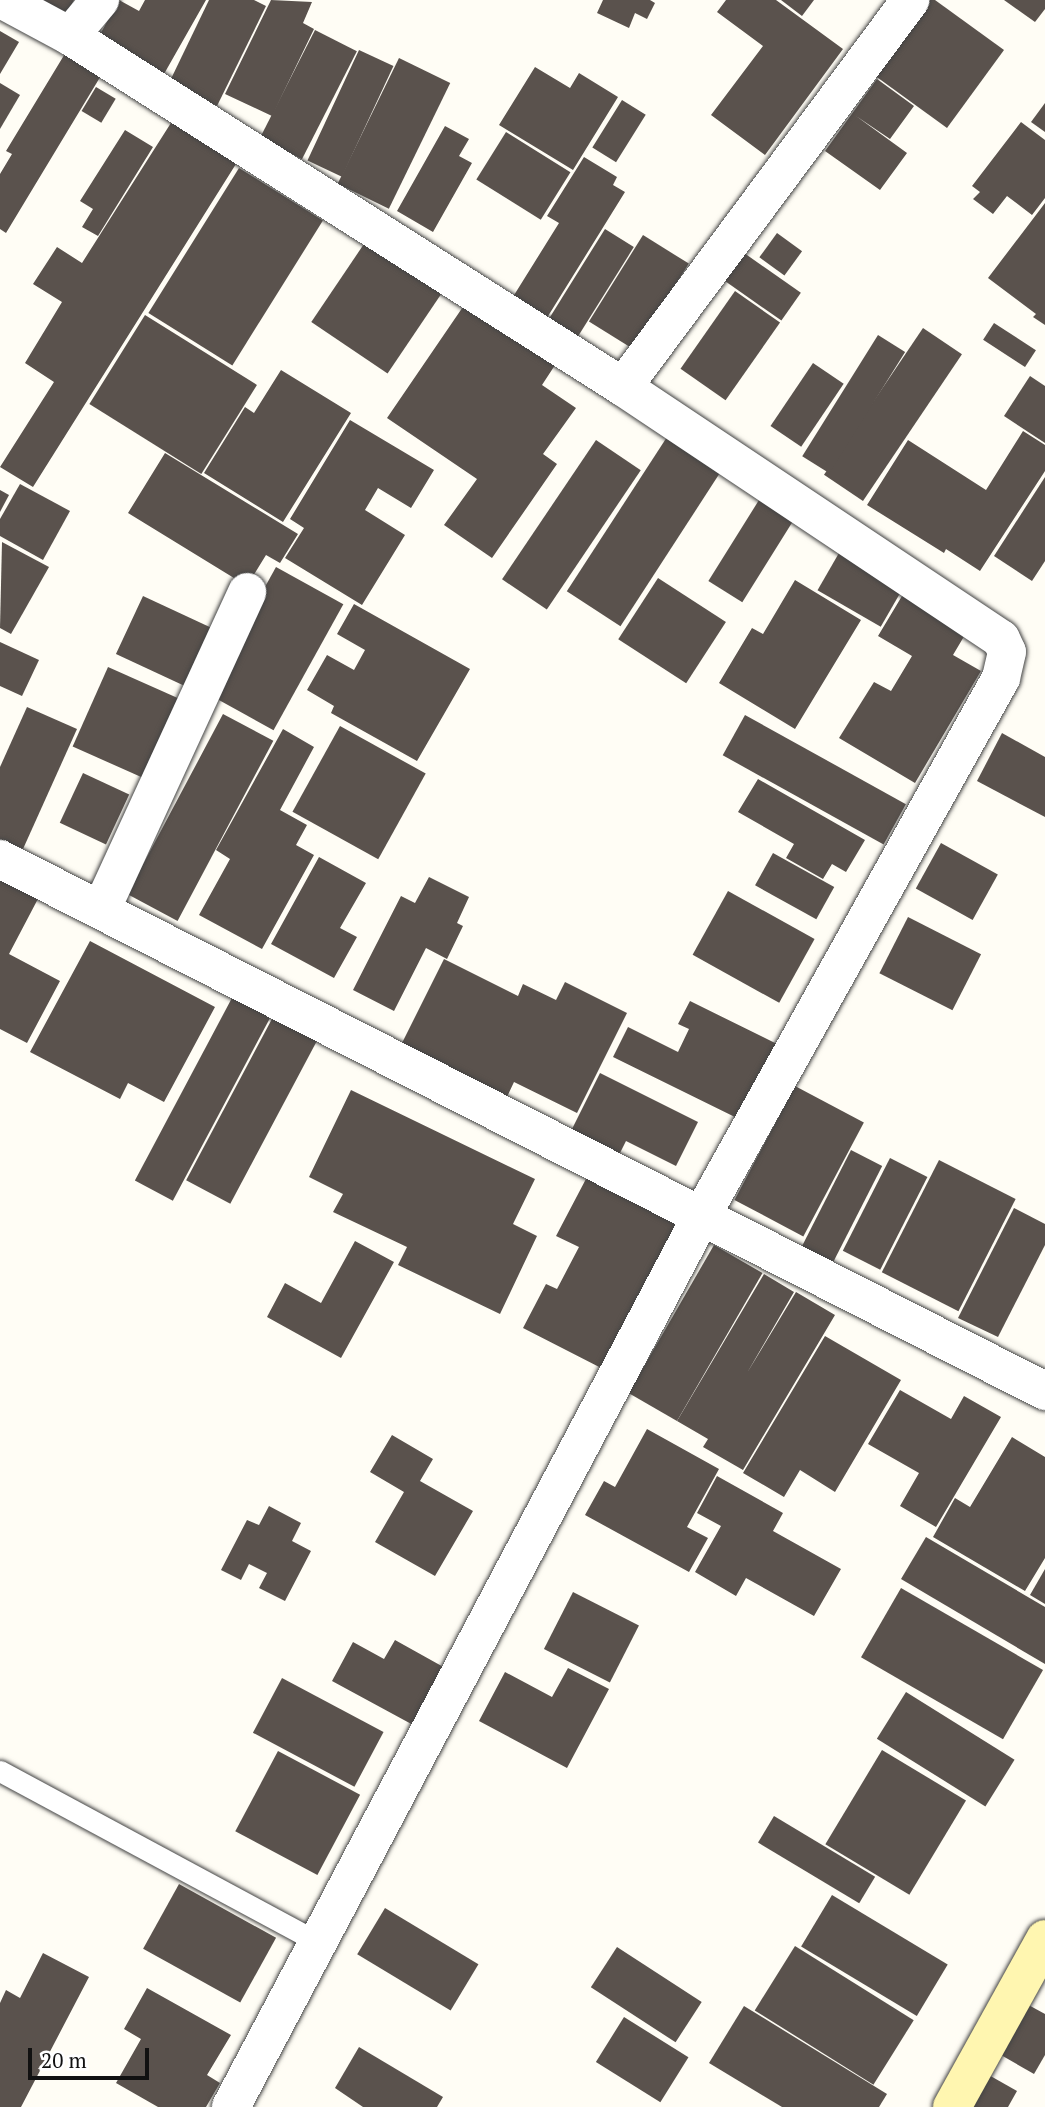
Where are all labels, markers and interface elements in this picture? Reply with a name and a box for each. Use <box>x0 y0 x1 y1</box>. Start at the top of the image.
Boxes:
scale bar <box>32 2034 152 2078</box>
text: 20 m <box>41 2046 87 2074</box>

